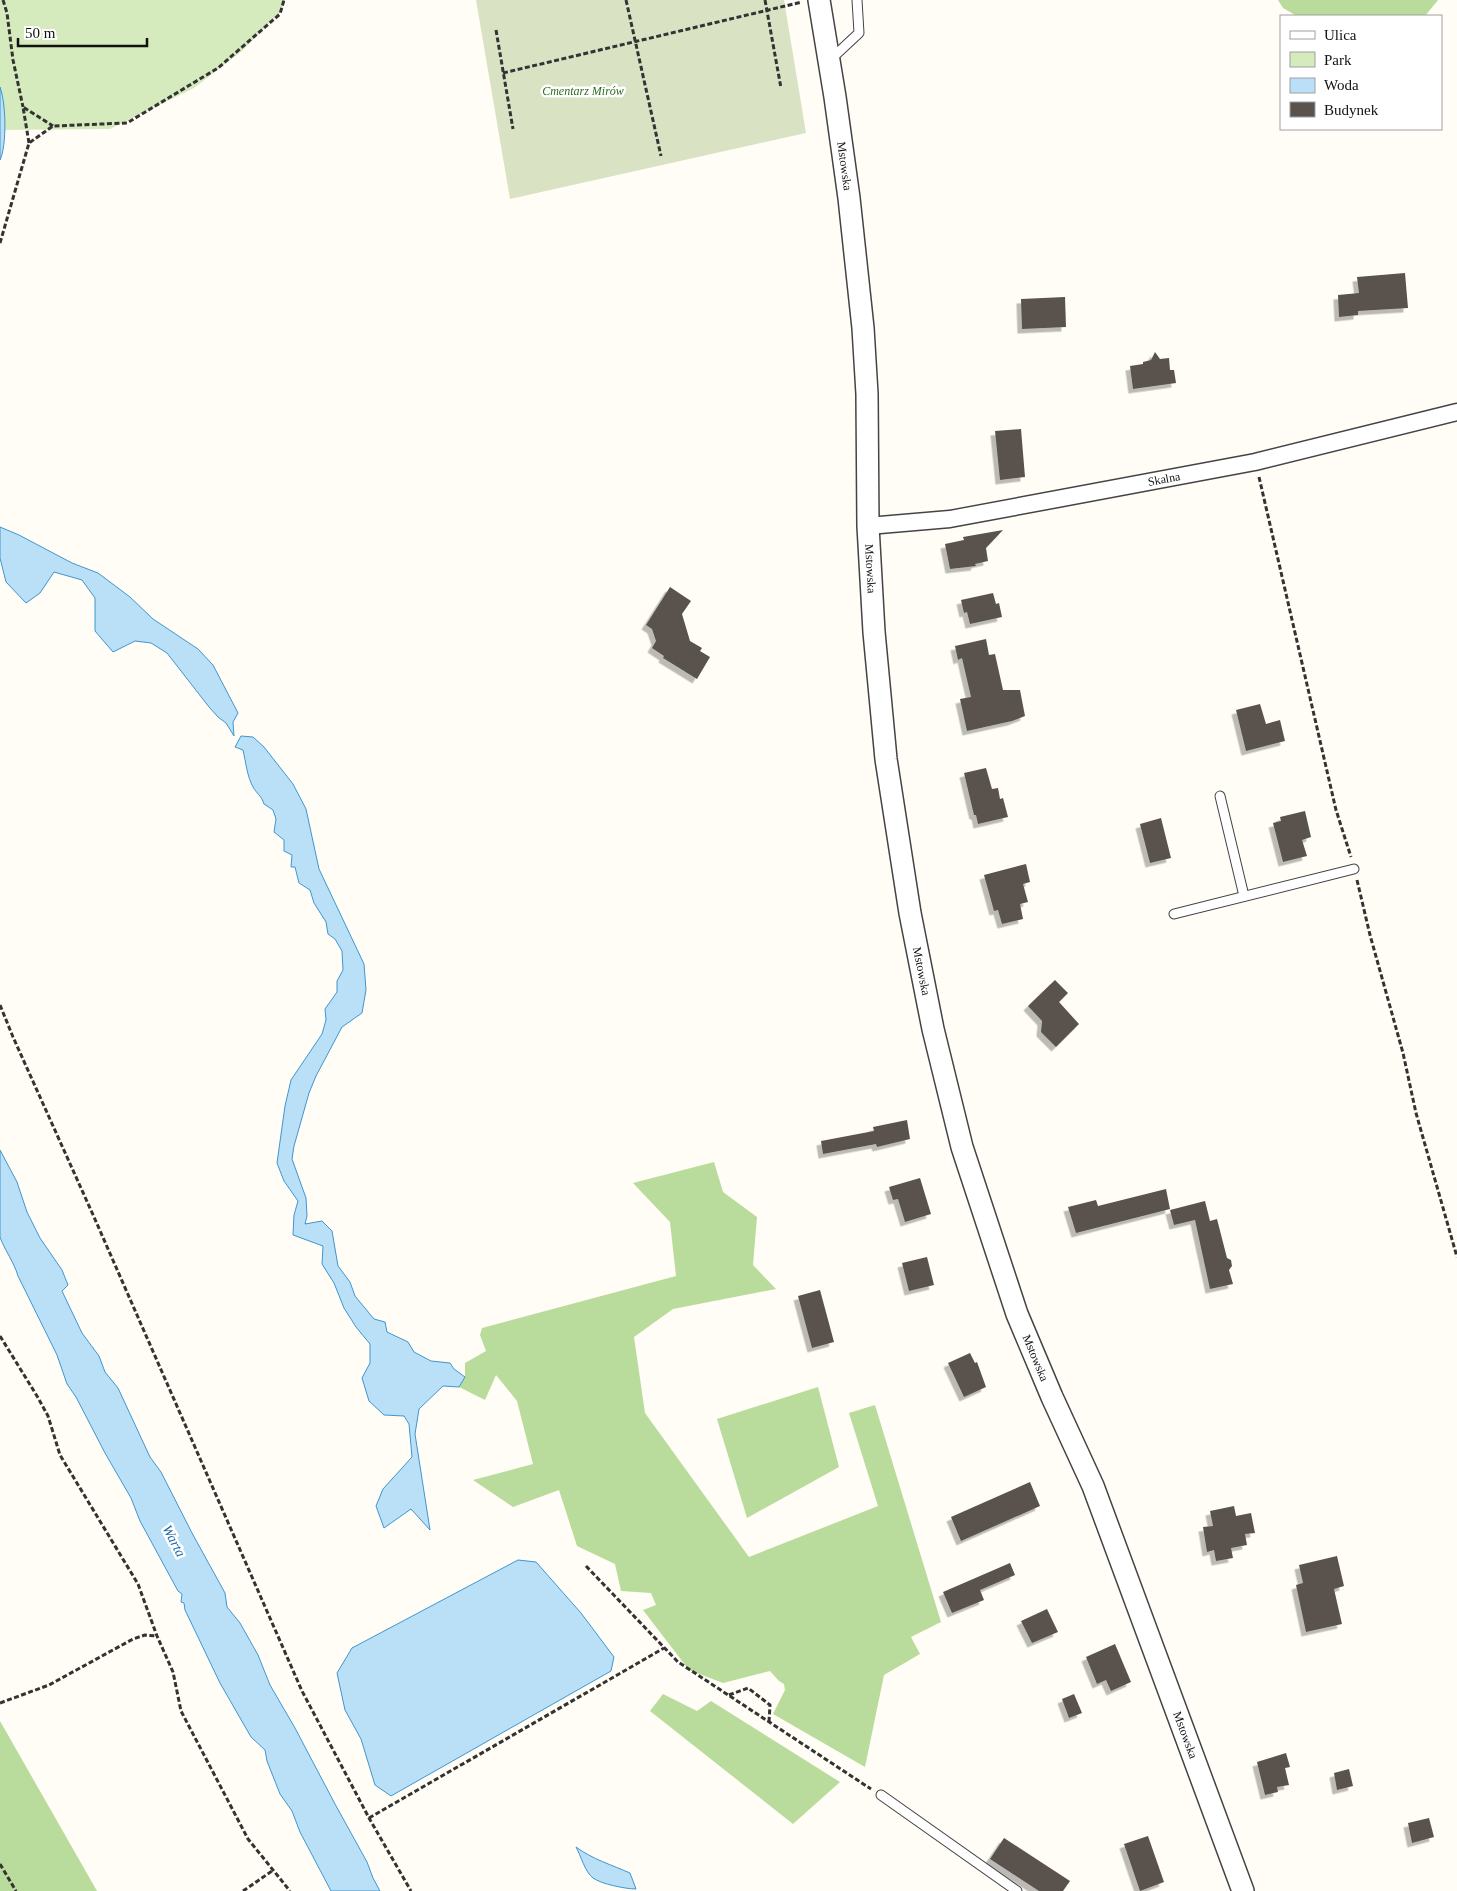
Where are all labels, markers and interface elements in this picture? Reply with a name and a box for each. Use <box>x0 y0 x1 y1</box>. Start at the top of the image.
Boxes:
scale bar <box>18 15 146 47</box>
legend <box>1280 15 1442 130</box>
text: 50 m <box>25 25 56 41</box>
text: Ulica <box>1324 27 1357 43</box>
text: Park <box>1324 52 1352 68</box>
text: Woda <box>1324 77 1359 93</box>
park label: Cmentarz Mirów <box>542 84 624 98</box>
text: Budynek <box>1324 102 1379 118</box>
street label: Mstowska <box>834 141 855 192</box>
street label: Skalna <box>1147 469 1182 489</box>
street label: Mstowska <box>862 544 879 594</box>
street label: Mstowska <box>910 946 933 997</box>
street label: Mstowska <box>1019 1332 1052 1384</box>
water label: Warta <box>160 1523 188 1559</box>
street label: Mstowska <box>1170 1709 1201 1761</box>

